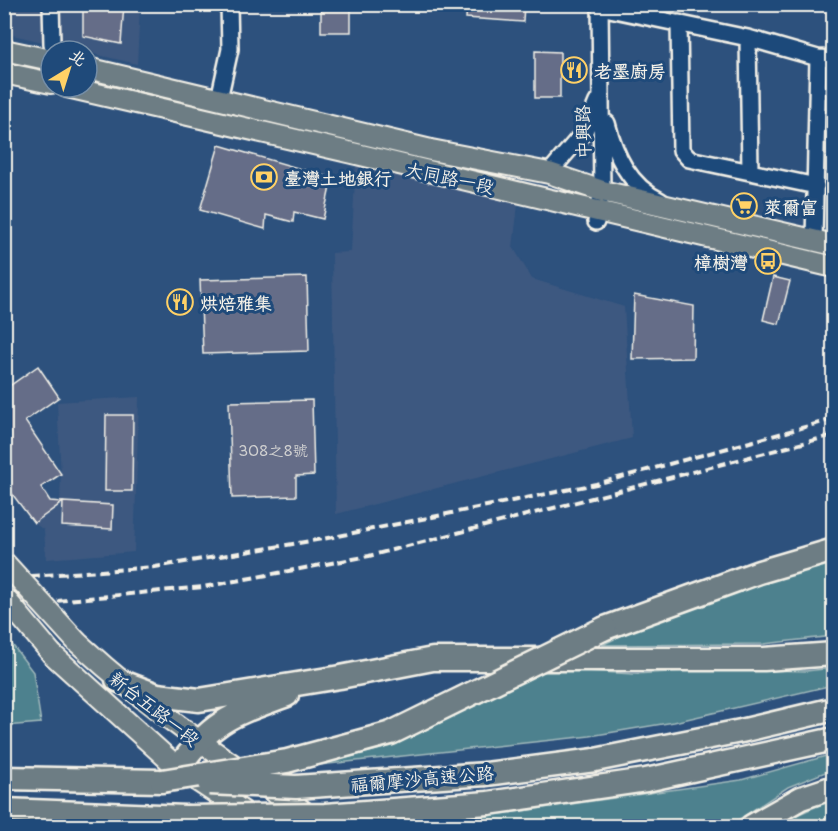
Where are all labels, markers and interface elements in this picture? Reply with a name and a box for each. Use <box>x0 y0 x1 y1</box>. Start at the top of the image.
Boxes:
north arrow <box>39 39 99 99</box>
text: 北 <box>65 42 93 71</box>
restaurant icon: 老墨廚房 <box>559 55 589 85</box>
place label: 老墨廚房 <box>594 57 666 84</box>
street label: 中興路 <box>568 105 596 159</box>
street label: 大同路一段 <box>403 154 497 200</box>
bank icon: 臺灣土地銀行 <box>249 162 279 192</box>
place label: 臺灣土地銀行 <box>284 164 392 191</box>
supermarket icon: 萊爾富 <box>729 191 759 221</box>
place label: 萊爾富 <box>764 193 818 220</box>
bus stop icon: 樟樹灣 <box>753 246 783 276</box>
place label: 樟樹灣 <box>694 248 748 275</box>
restaurant icon: 烘焙雅集 <box>165 287 195 317</box>
place label: 烘焙雅集 <box>200 289 272 316</box>
house number: 308之8號 <box>238 438 308 461</box>
street label: 新台五路一段 <box>104 664 206 752</box>
street label: 福爾摩沙高速公路 <box>349 758 495 798</box>

